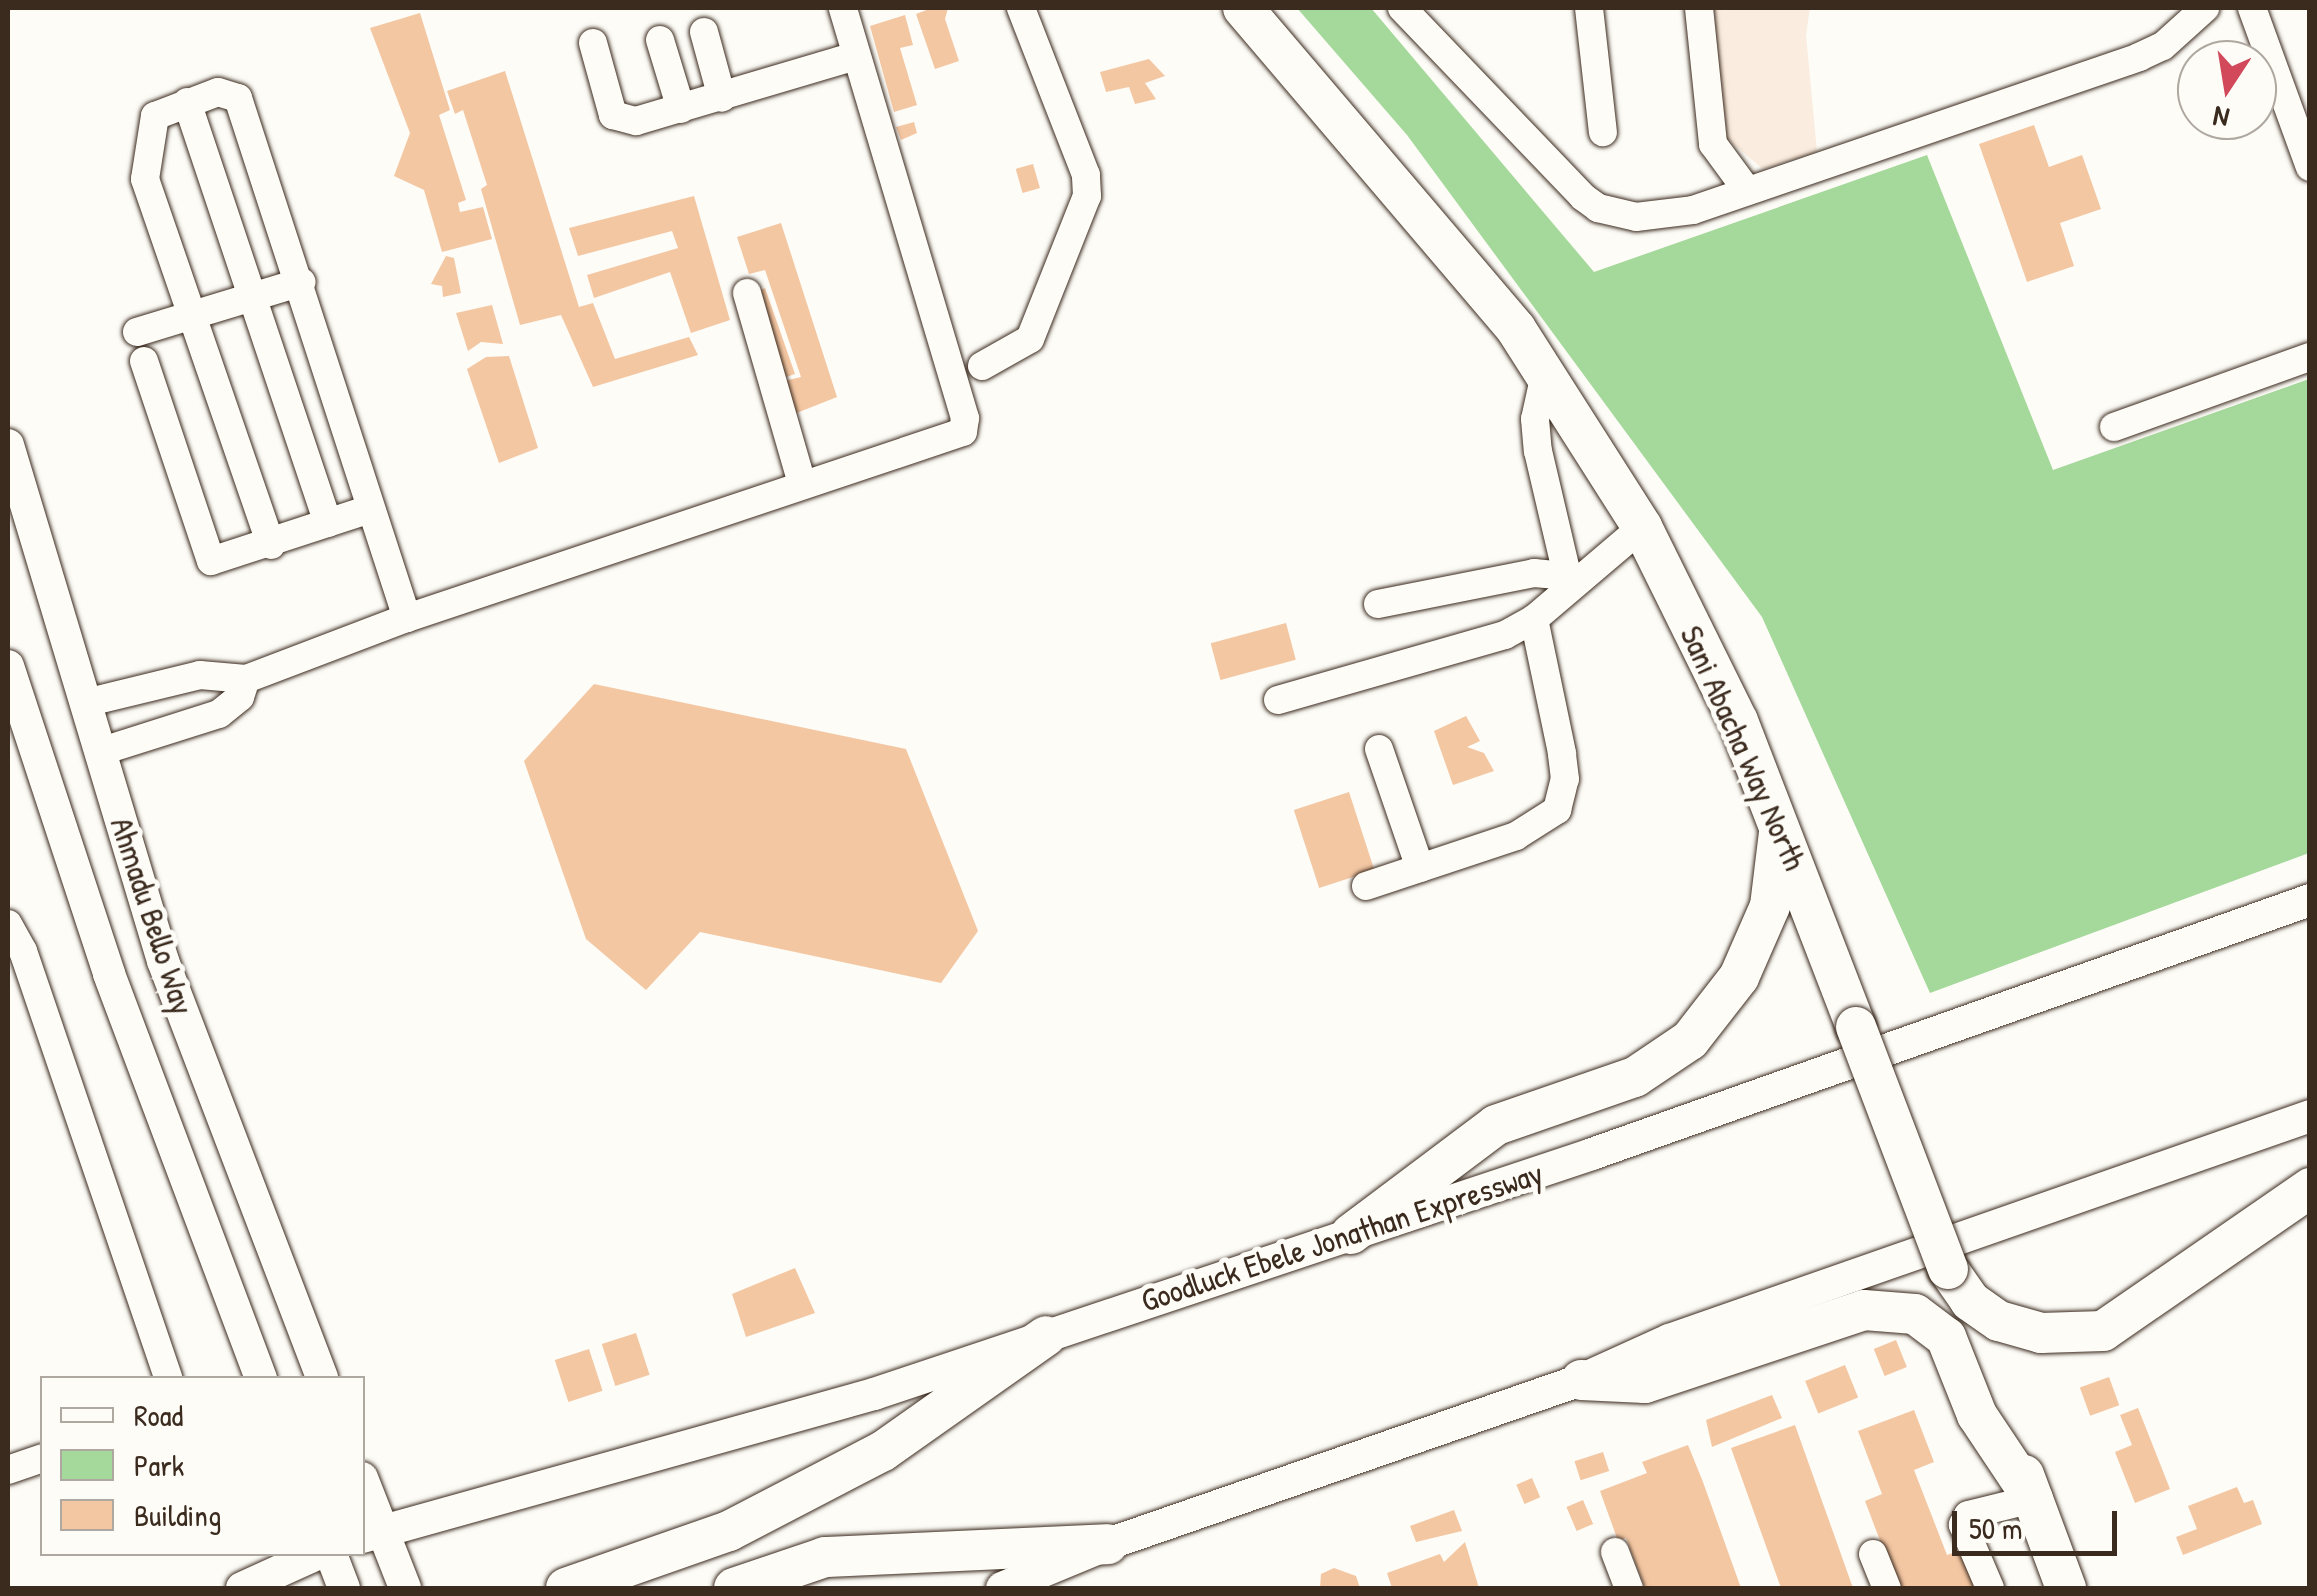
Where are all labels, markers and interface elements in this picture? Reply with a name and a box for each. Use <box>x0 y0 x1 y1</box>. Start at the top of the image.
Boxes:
north arrow <box>2177 40 2277 140</box>
text: N <box>2210 97 2232 138</box>
street label: Sani Abacha Way North <box>1672 620 1814 876</box>
street label: Ahmadu Bello Way <box>102 813 202 1019</box>
street label: Goodluck Ebele Jonathan Expressway <box>1136 1154 1548 1320</box>
legend <box>40 1376 365 1556</box>
text: Road <box>134 1395 183 1435</box>
text: Park <box>134 1445 184 1485</box>
scale bar <box>1957 1491 2122 1553</box>
text: Building <box>134 1495 221 1535</box>
text: 50 m <box>1969 1508 2022 1548</box>

